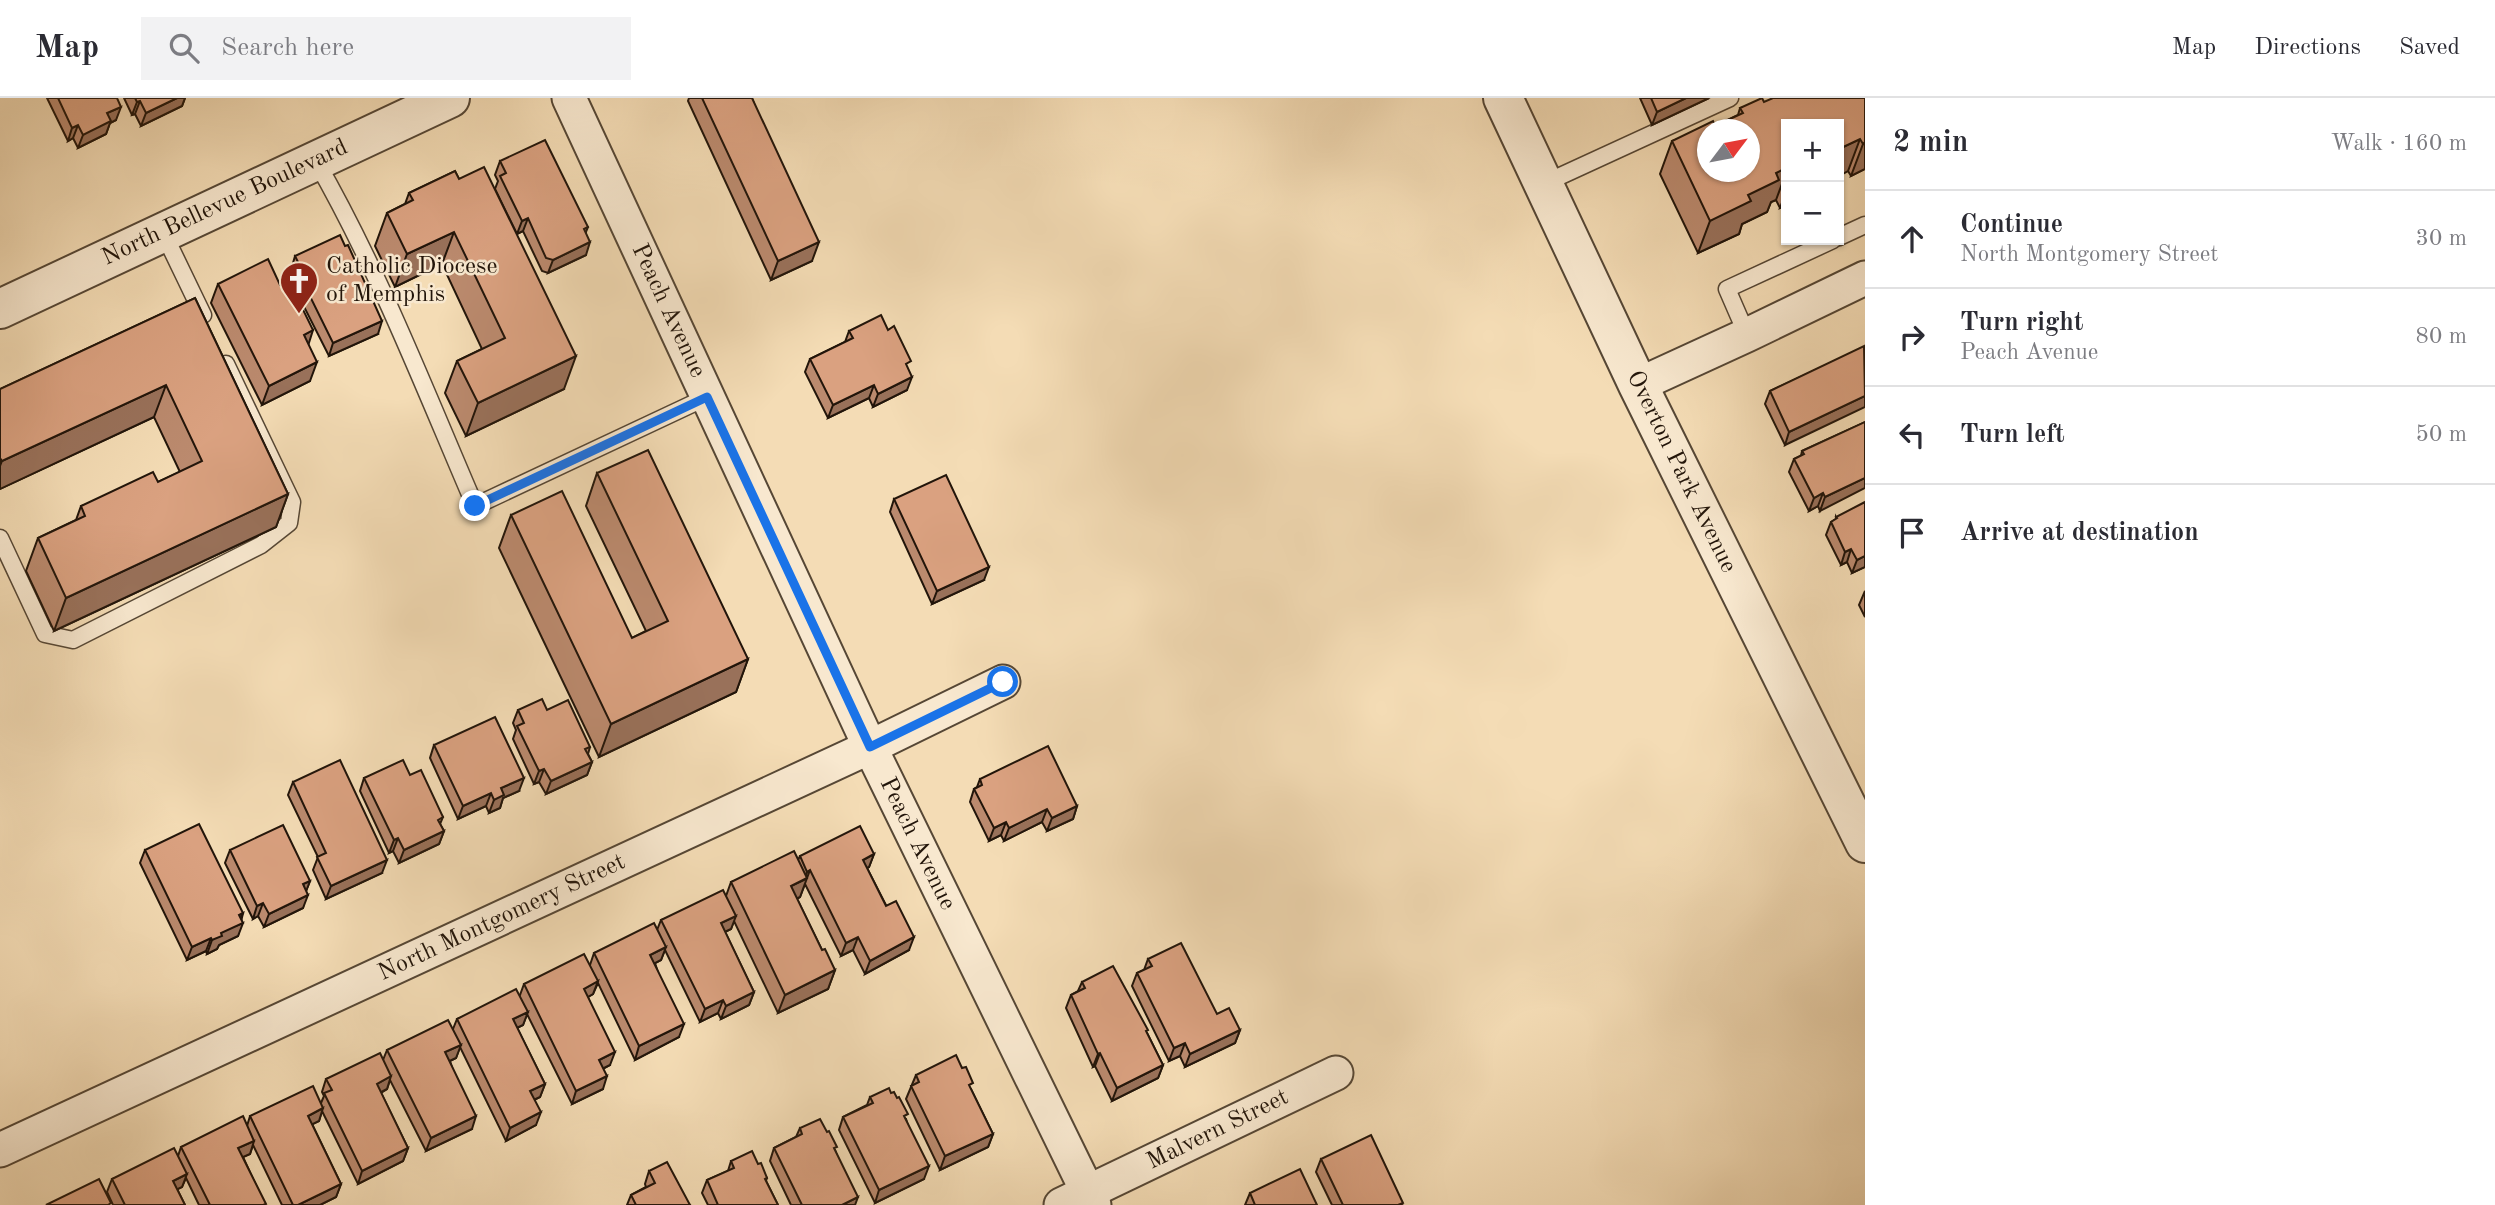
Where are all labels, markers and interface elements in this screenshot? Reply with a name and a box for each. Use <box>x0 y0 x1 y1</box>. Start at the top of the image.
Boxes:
search box <box>141 17 631 80</box>
icon: search <box>165 29 203 67</box>
text: Map <box>35 32 99 65</box>
text: Search here <box>221 35 354 61</box>
text: Map <box>2172 36 2216 60</box>
text: Directions <box>2254 36 2361 60</box>
text: Saved <box>2399 36 2460 60</box>
north arrow <box>1697 119 1760 182</box>
map controls <box>1781 119 1844 245</box>
button: + <box>1781 119 1844 182</box>
text: 2 min <box>1893 128 1968 158</box>
text: Walk · 160 m <box>2331 132 2467 155</box>
street label: North Bellevue Boulevard <box>98 135 352 271</box>
button: − <box>1781 182 1844 245</box>
text: Continue <box>1960 212 2063 238</box>
icon: ahead <box>1893 220 1931 258</box>
text: 30 m <box>2416 227 2467 250</box>
street label: Peach Avenue <box>627 240 709 382</box>
text: North Montgomery Street <box>1960 243 2218 266</box>
place label: Catholic Diocese of Memphis <box>326 255 498 307</box>
church icon: Catholic Diocese of Memphis <box>278 260 320 315</box>
text: Turn right <box>1960 310 2083 336</box>
icon: right <box>1893 318 1931 356</box>
text: 80 m <box>2416 325 2467 348</box>
text: Peach Avenue <box>1960 341 2098 364</box>
street label: Overton Park Avenue <box>1622 367 1740 577</box>
icon: left <box>1893 416 1931 454</box>
text: Turn left <box>1960 422 2065 448</box>
text: 50 m <box>2416 423 2467 446</box>
route end <box>459 490 490 521</box>
icon: arrive <box>1893 514 1931 552</box>
text: Arrive at destination <box>1960 520 2199 546</box>
route start <box>987 666 1018 697</box>
street label: Peach Avenue <box>875 774 959 914</box>
street label: North Montgomery Street <box>375 850 629 986</box>
street label: Malvern Street <box>1143 1085 1293 1175</box>

